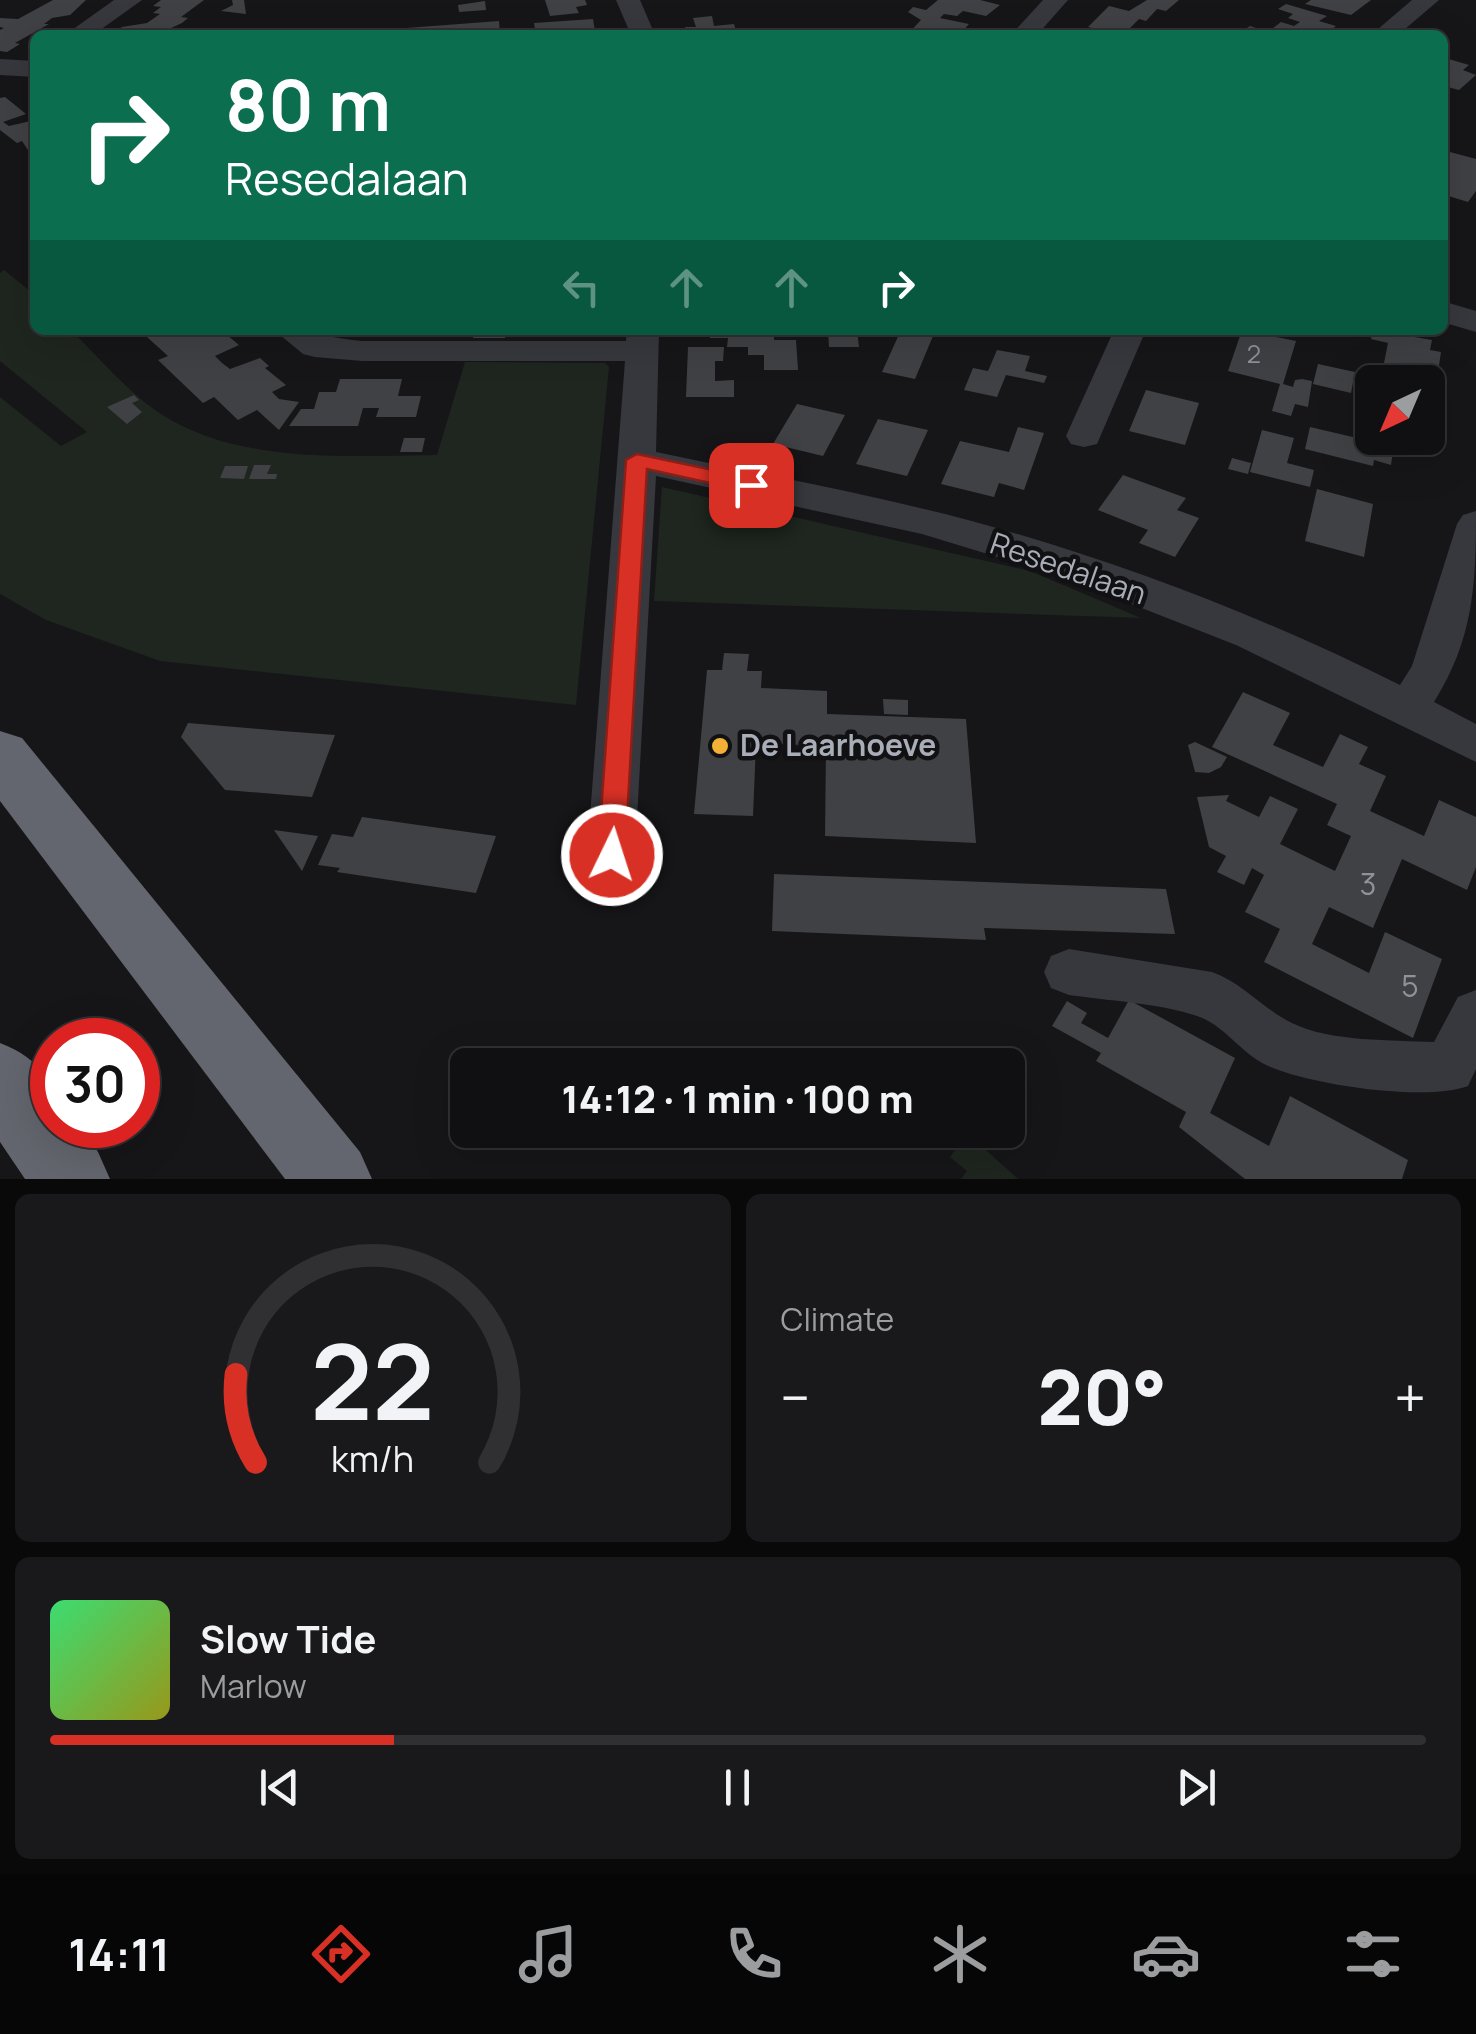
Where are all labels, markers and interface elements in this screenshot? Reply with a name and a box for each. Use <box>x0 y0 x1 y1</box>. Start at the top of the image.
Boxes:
text: 80 m <box>225 56 391 152</box>
icon: right <box>60 70 190 200</box>
text: Resedalaan <box>225 147 469 209</box>
icon: left <box>554 260 609 315</box>
icon: ahead <box>659 260 714 315</box>
icon: ahead <box>764 260 819 315</box>
icon: right <box>869 260 924 315</box>
house number: 2 <box>1247 336 1261 371</box>
north arrow <box>1355 365 1445 455</box>
map controls <box>1355 365 1445 455</box>
pin <box>709 443 794 528</box>
icon: arrive <box>724 458 779 513</box>
street label: Resedalaan <box>985 522 1152 613</box>
place label: De Laarhoeve <box>740 724 936 765</box>
marker: De Laarhoeve <box>709 735 731 757</box>
position arrow <box>560 803 664 907</box>
house number: 3 <box>1360 863 1376 904</box>
house number: 5 <box>1401 965 1419 1006</box>
speed limit sign: 30 <box>30 1018 160 1148</box>
text: 14:12 · 1 min · 100 m <box>561 1072 914 1124</box>
text: Climate <box>781 1297 894 1341</box>
text: 22 <box>311 1309 435 1451</box>
text: 20° <box>1037 1345 1167 1448</box>
text: − <box>781 1359 810 1435</box>
text: + <box>1394 1359 1426 1435</box>
text: km/h <box>331 1434 414 1483</box>
text: Slow Tide <box>200 1612 377 1664</box>
text: Marlow <box>200 1664 307 1708</box>
icon: previous <box>252 1760 307 1815</box>
icon: pause <box>710 1760 765 1815</box>
icon: next <box>1169 1760 1224 1815</box>
icon: directions <box>306 1919 376 1989</box>
icon: music <box>513 1919 583 1989</box>
icon: phone <box>719 1919 789 1989</box>
icon: climate <box>925 1919 995 1989</box>
icon: car <box>1131 1919 1201 1989</box>
icon: filters <box>1338 1919 1408 1989</box>
text: 14:11 <box>68 1923 170 1985</box>

